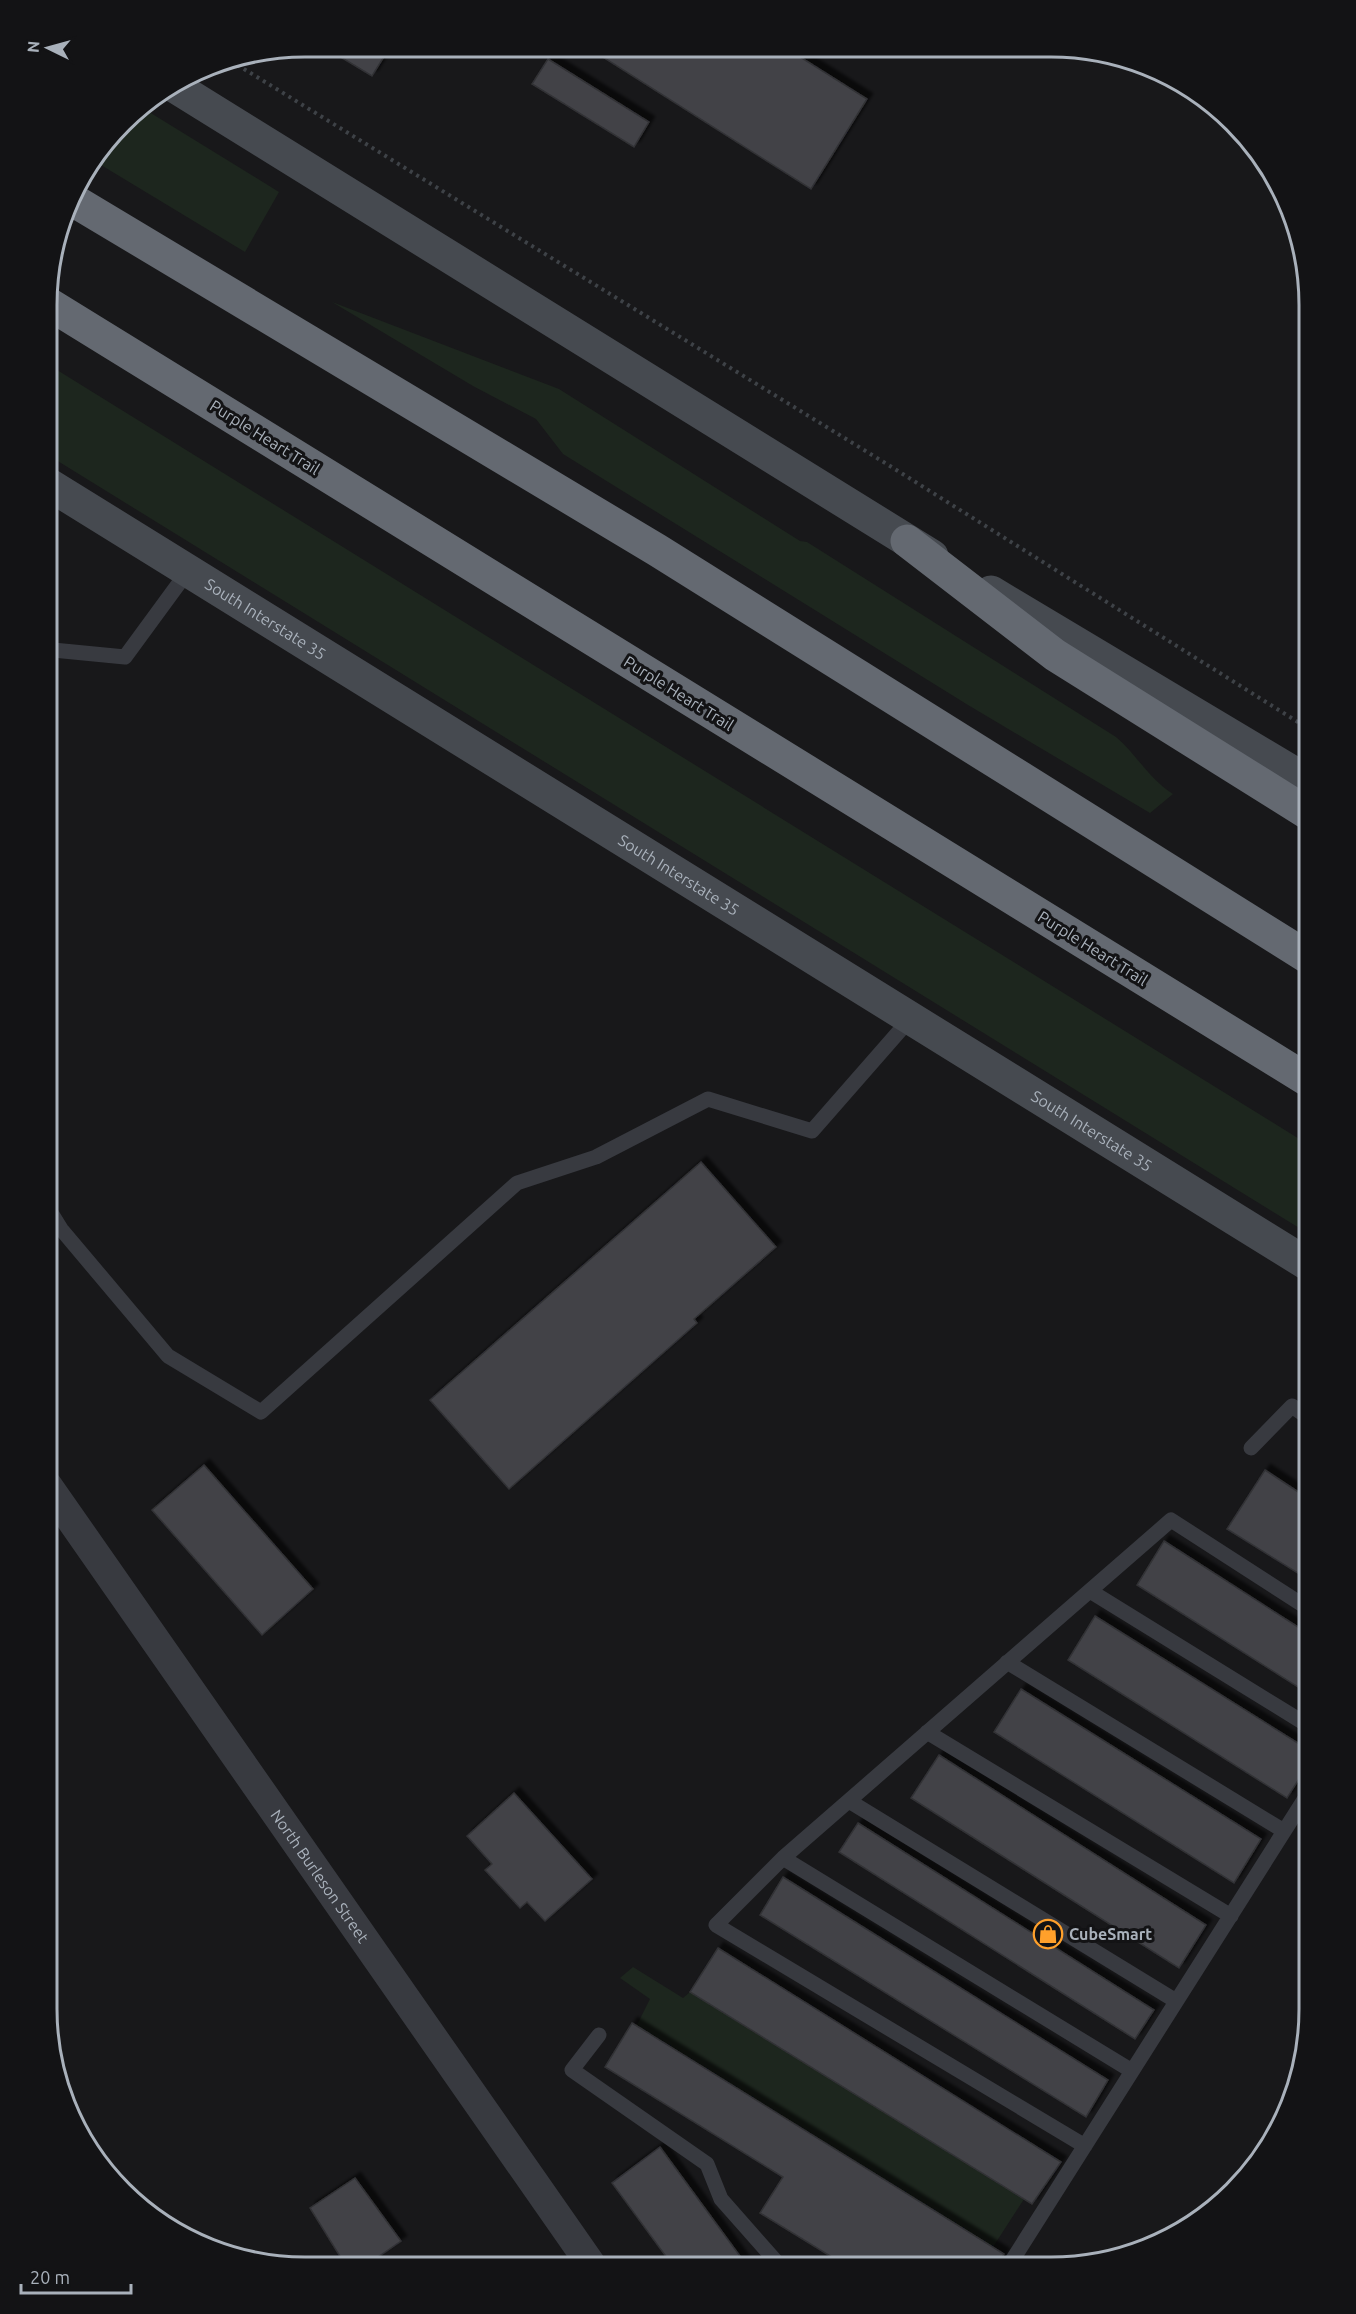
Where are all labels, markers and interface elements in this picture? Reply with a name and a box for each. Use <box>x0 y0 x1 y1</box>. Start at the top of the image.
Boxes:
north arrow <box>18 18 78 78</box>
text: N <box>24 40 43 53</box>
street label: Purple Heart Trail <box>207 396 323 478</box>
street label: South Interstate 35 <box>202 575 329 663</box>
street label: Purple Heart Trail <box>621 652 737 734</box>
street label: South Interstate 35 <box>615 831 743 919</box>
street label: Purple Heart Trail <box>1035 907 1151 989</box>
street label: South Interstate 35 <box>1028 1086 1156 1175</box>
street label: North Burleson Street <box>267 1806 373 1947</box>
shop icon: CubeSmart <box>1032 1918 1064 1950</box>
place label: CubeSmart <box>1069 1925 1152 1943</box>
scale bar <box>21 2257 130 2295</box>
text: 20 m <box>30 2267 70 2287</box>

